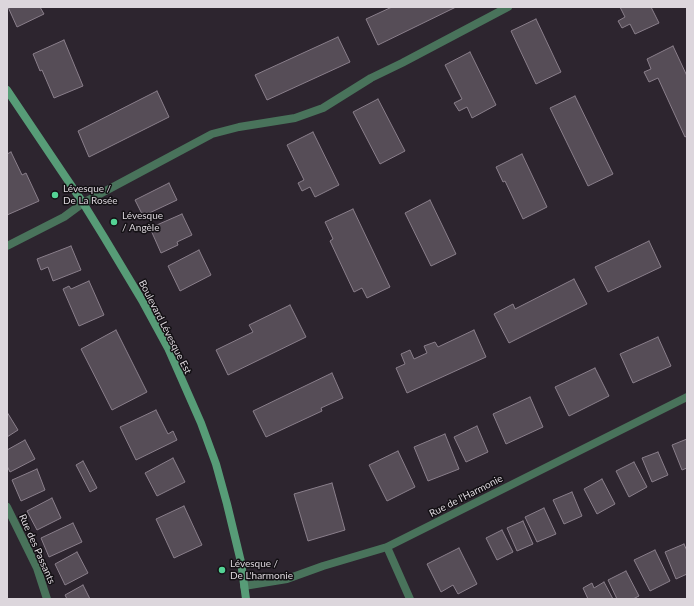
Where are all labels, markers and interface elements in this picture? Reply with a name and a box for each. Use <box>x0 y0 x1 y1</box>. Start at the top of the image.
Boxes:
place label: Lévesque / De La Rosée <box>63 183 118 206</box>
marker: Lévesque / De La Rosée <box>50 190 60 200</box>
place label: Lévesque / Angèle <box>122 210 163 234</box>
marker: Lévesque / Angèle <box>109 217 119 227</box>
street label: Boulevard Lévesque Est <box>136 278 194 376</box>
street label: Rue de l'Harmonie <box>427 472 505 520</box>
street label: Rue des Passants <box>16 512 58 586</box>
place label: Lévesque / De L'harmonie <box>230 558 293 582</box>
marker: Lévesque / De L'harmonie <box>217 565 227 575</box>

